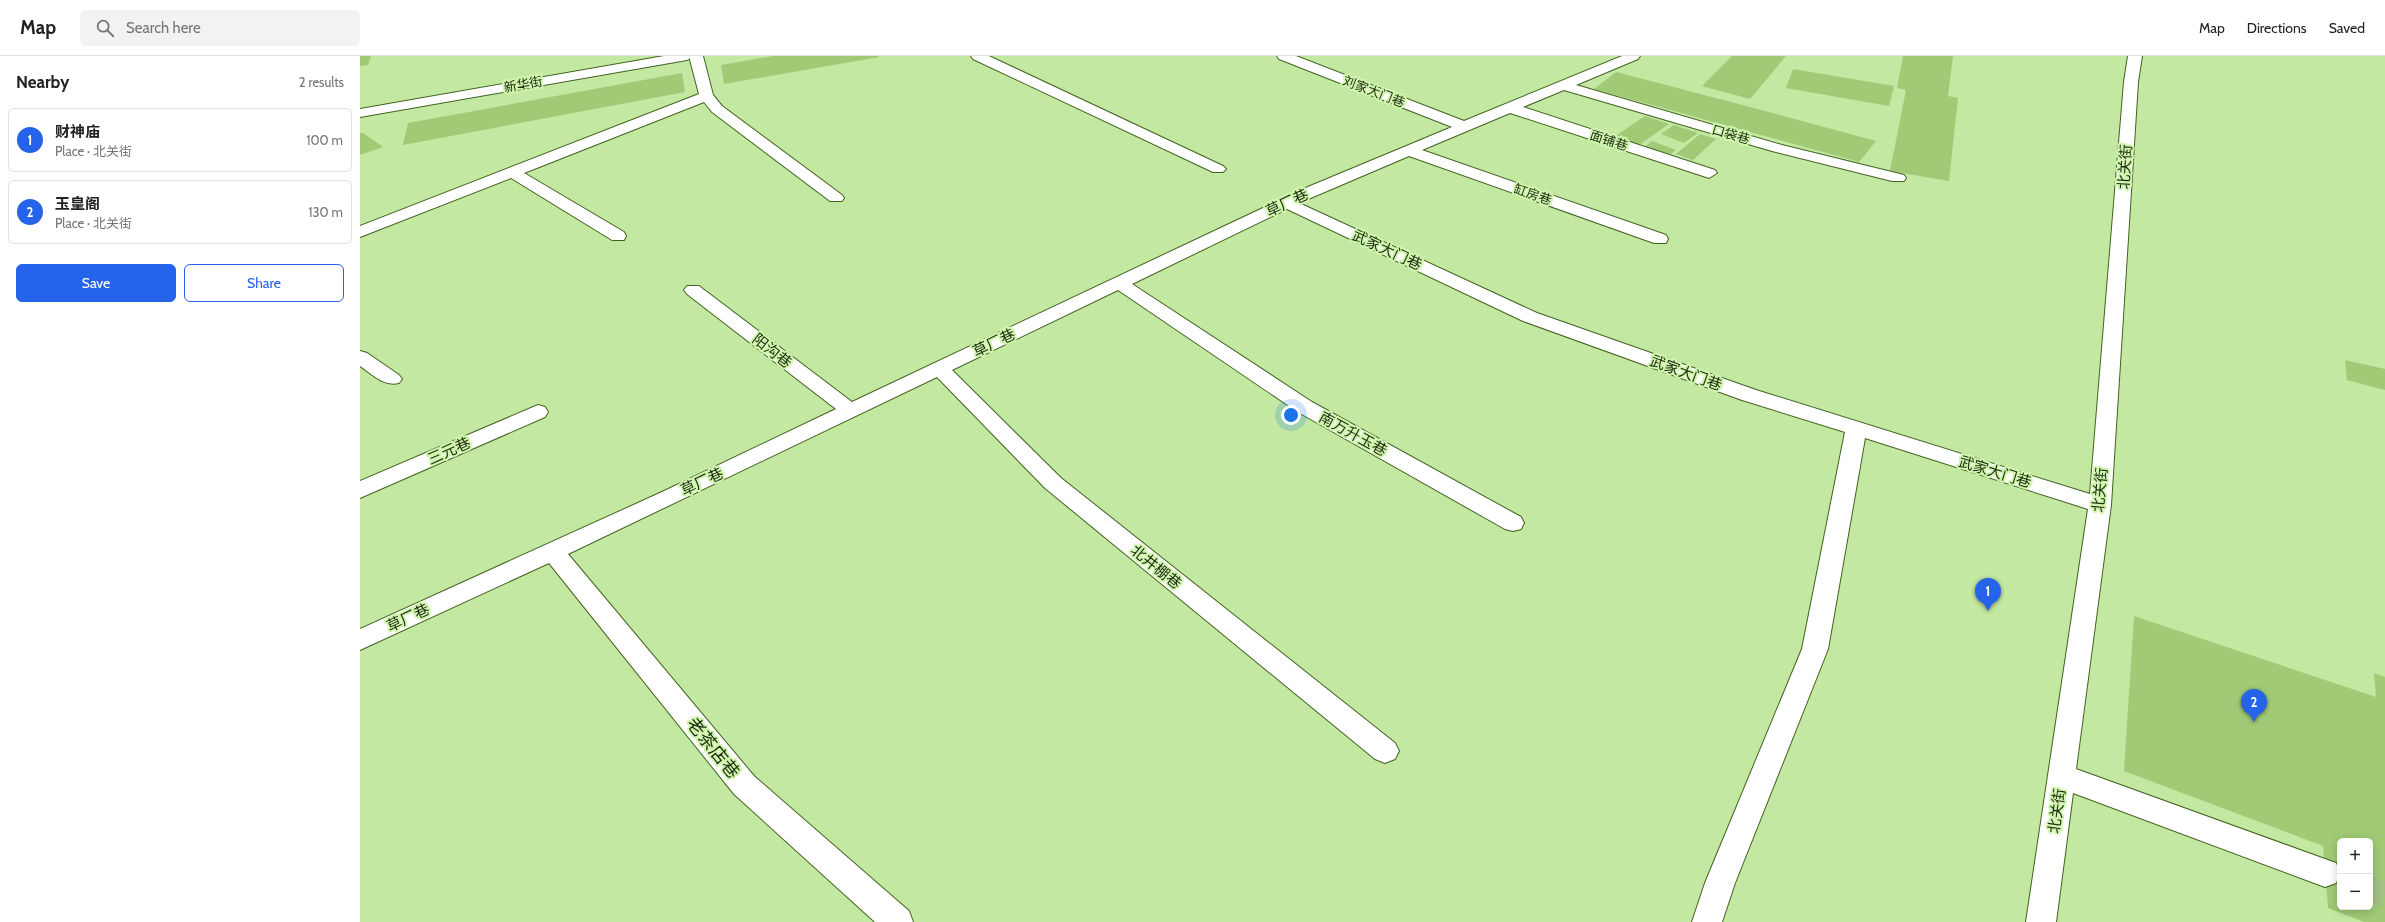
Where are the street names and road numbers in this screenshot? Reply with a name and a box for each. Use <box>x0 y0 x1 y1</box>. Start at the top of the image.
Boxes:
street label: 刘家大门巷 <box>1341 72 1407 110</box>
street label: 新华街 <box>502 73 544 95</box>
street label: 口袋巷 <box>1710 121 1752 147</box>
street label: 面铺巷 <box>1588 126 1630 154</box>
street label: 北关街 <box>2114 144 2136 190</box>
street label: 缸房巷 <box>1512 180 1554 208</box>
street label: 草厂巷 <box>1263 185 1311 221</box>
street label: 武家大门巷 <box>1349 226 1425 274</box>
street label: 草厂巷 <box>970 325 1018 361</box>
street label: 阳沟巷 <box>749 330 795 372</box>
street label: 武家大门巷 <box>1648 352 1724 394</box>
street label: 南万升玉巷 <box>1316 408 1390 460</box>
street label: 三元巷 <box>425 434 473 468</box>
street label: 武家大门巷 <box>1956 452 2034 492</box>
street label: 草厂巷 <box>678 464 726 500</box>
street label: 北关街 <box>2089 467 2111 513</box>
street label: 北井棚巷 <box>1127 541 1185 593</box>
street label: 草厂巷 <box>384 600 432 636</box>
street label: 老茶店巷 <box>682 713 744 783</box>
street label: 北关街 <box>2045 787 2069 835</box>

